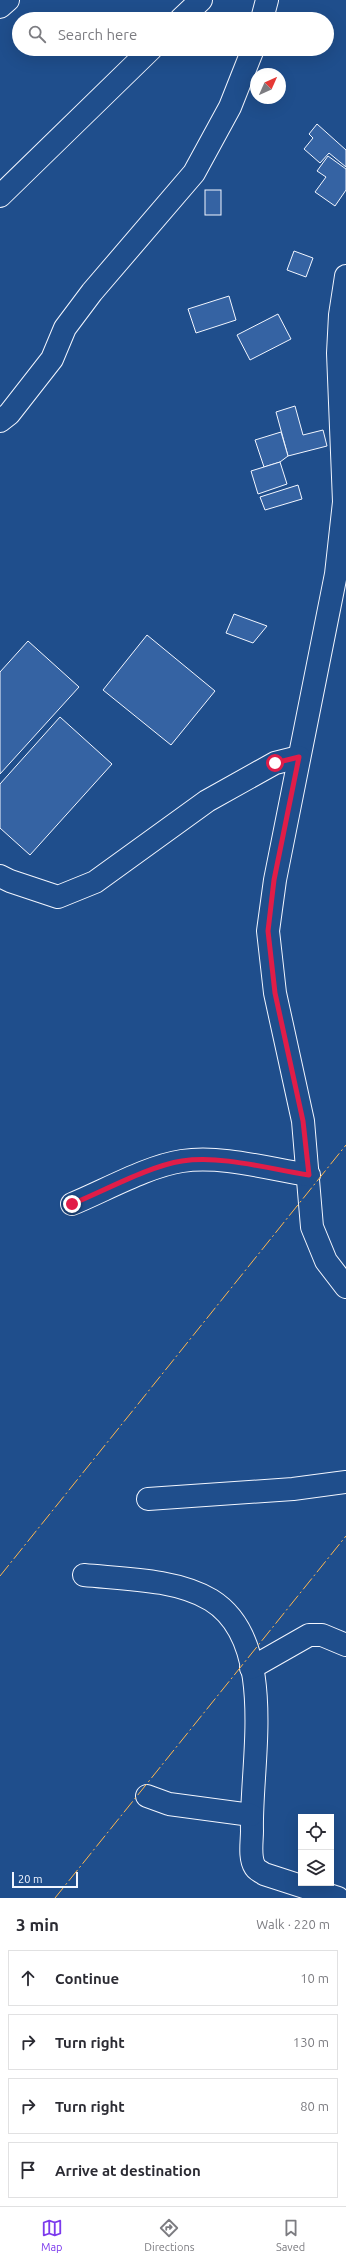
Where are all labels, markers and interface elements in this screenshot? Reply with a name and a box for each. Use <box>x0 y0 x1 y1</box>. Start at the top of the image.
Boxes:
search box <box>12 12 334 56</box>
icon: search <box>26 23 48 45</box>
text: Search here <box>58 26 137 43</box>
north arrow <box>250 68 286 104</box>
route start <box>266 754 284 772</box>
route end <box>63 1195 81 1213</box>
map controls <box>298 1814 334 1886</box>
button: locate <box>298 1814 334 1850</box>
button: layers <box>298 1850 334 1886</box>
scale bar <box>12 1870 78 1889</box>
text: 20 m <box>18 1873 42 1885</box>
text: 3 min <box>16 1915 59 1934</box>
text: Walk · 220 m <box>256 1917 330 1931</box>
icon: ahead <box>17 1967 39 1989</box>
text: Continue <box>55 1970 119 1987</box>
text: 10 m <box>300 1971 329 1985</box>
icon: right <box>17 2031 39 2053</box>
text: Turn right <box>55 2034 125 2051</box>
text: 130 m <box>293 2035 329 2049</box>
icon: right <box>17 2095 39 2117</box>
text: Turn right <box>55 2098 125 2115</box>
text: 80 m <box>300 2099 329 2113</box>
icon: arrive <box>17 2159 39 2181</box>
text: Arrive at destination <box>55 2162 201 2179</box>
tab: Map <box>41 2217 63 2253</box>
tab: Directions <box>144 2217 194 2253</box>
tab: Saved <box>276 2217 305 2253</box>

